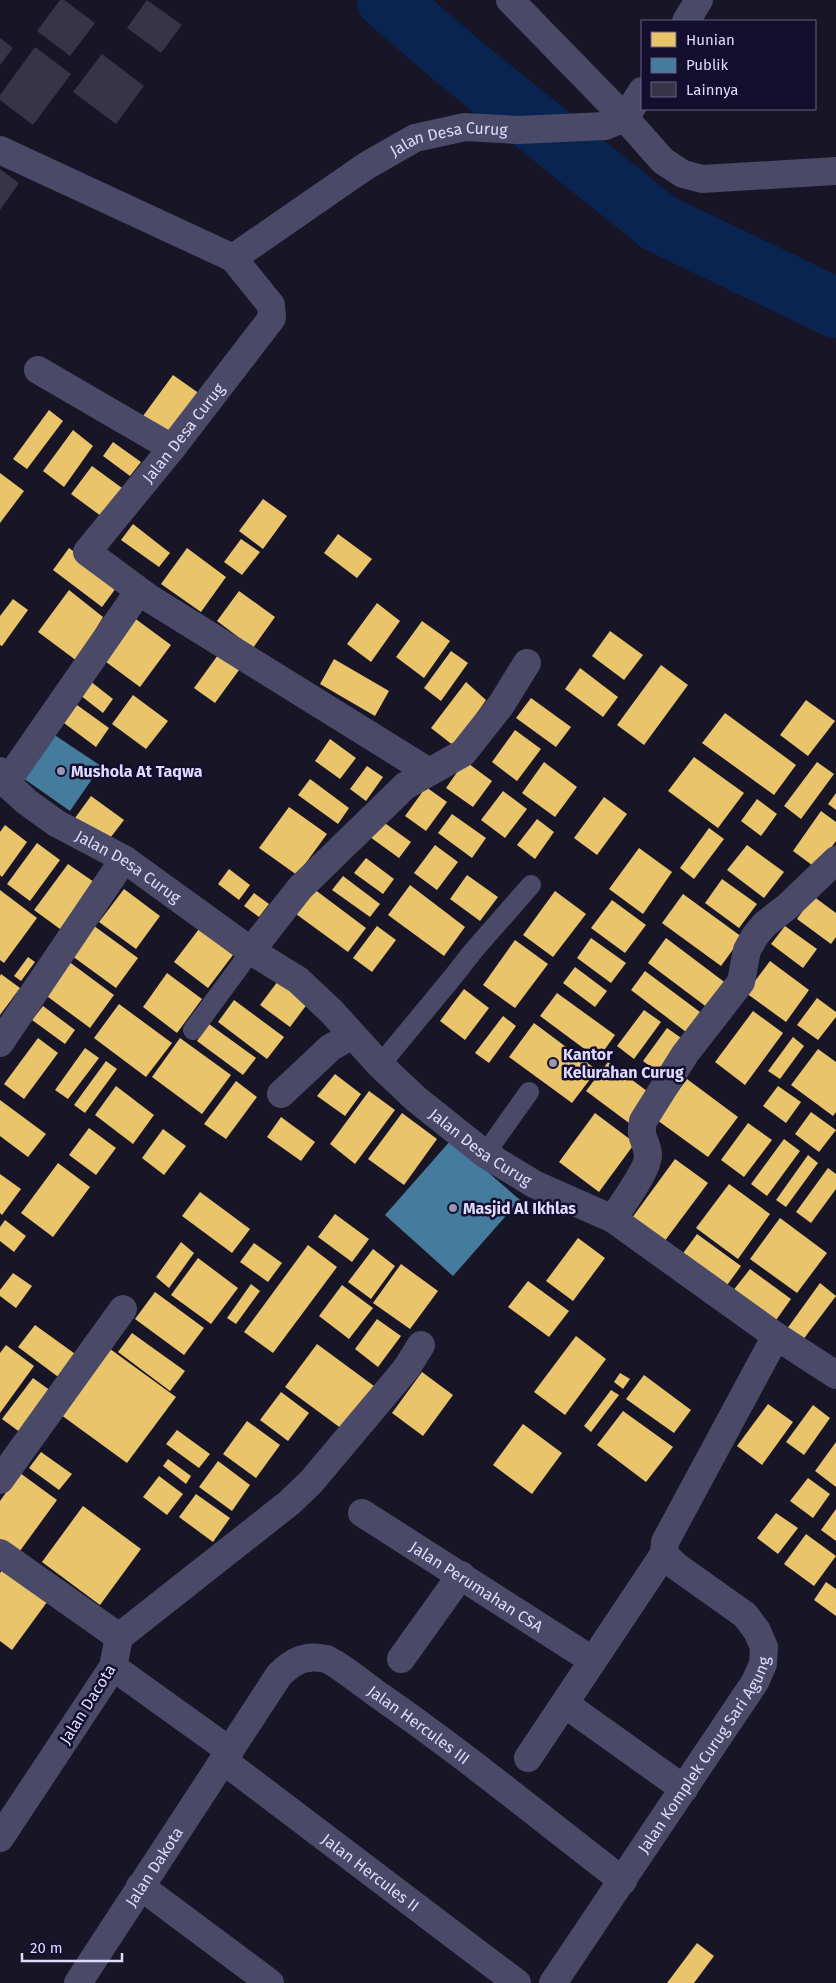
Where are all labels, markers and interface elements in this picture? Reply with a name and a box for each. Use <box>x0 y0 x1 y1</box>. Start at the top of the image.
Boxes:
legend <box>641 20 816 110</box>
text: Hunian <box>686 31 735 49</box>
text: Publik <box>686 56 729 74</box>
text: Lainnya <box>686 81 739 99</box>
street label: Jalan Desa Curug <box>387 118 509 160</box>
street label: Jalan Desa Curug <box>138 379 229 487</box>
place label: Mushola At Taqwa <box>71 762 203 781</box>
marker: Mushola At Taqwa <box>55 765 67 777</box>
street label: Jalan Desa Curug <box>72 826 185 908</box>
place label: Kantor Kelurahan Curug <box>563 1045 684 1082</box>
marker: Kantor Kelurahan Curug <box>547 1057 559 1069</box>
street label: Jalan Desa Curug <box>425 1104 536 1191</box>
place label: Masjid Al Ikhlas <box>463 1199 576 1218</box>
marker: Masjid Al Ikhlas <box>447 1202 459 1214</box>
street label: Jalan Perumahan CSA <box>406 1537 547 1637</box>
street label: Jalan Komplek Curug Sari Agung <box>634 1656 773 1857</box>
street label: Jalan Dacota <box>55 1661 119 1748</box>
street label: Jalan Hercules III <box>364 1681 473 1768</box>
street label: Jalan Dakota <box>122 1824 187 1910</box>
street label: Jalan Hercules II <box>318 1830 423 1915</box>
scale bar <box>22 1930 122 1962</box>
text: 20 m <box>30 1939 63 1957</box>

